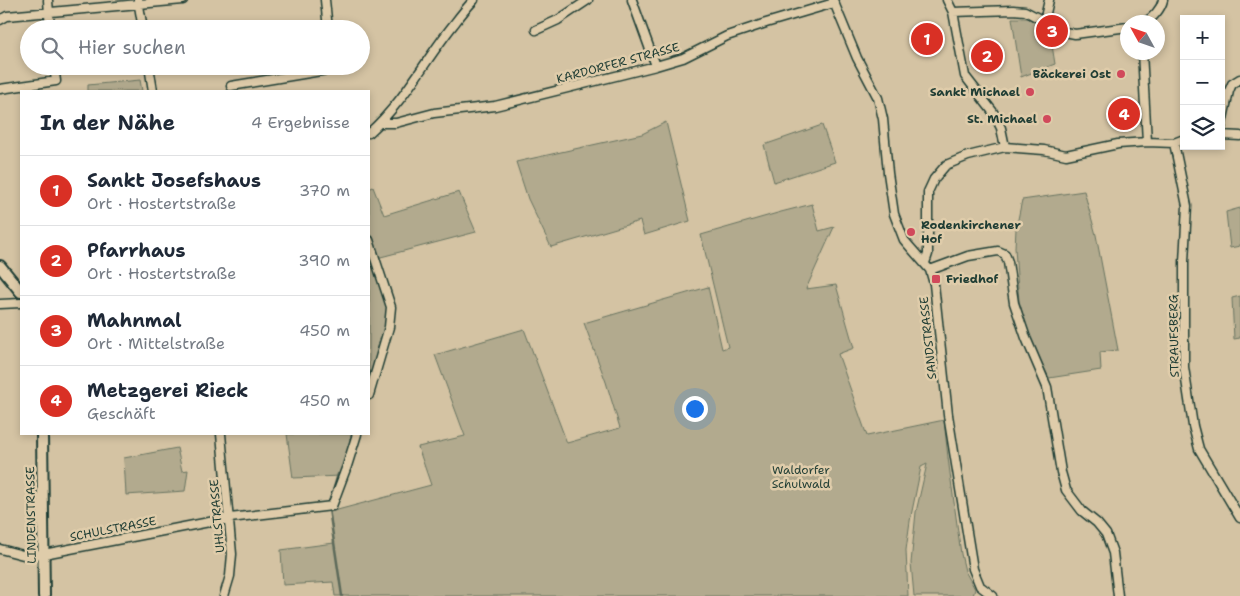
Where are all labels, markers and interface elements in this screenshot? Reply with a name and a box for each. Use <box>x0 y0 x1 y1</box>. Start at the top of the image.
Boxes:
pin: 3 <box>1036 12 1068 50</box>
north arrow <box>1120 15 1165 60</box>
map controls <box>1180 15 1225 150</box>
button: + <box>1180 15 1225 60</box>
search box <box>20 20 370 75</box>
pin: 1 <box>911 20 943 58</box>
icon: search <box>38 34 66 62</box>
text: Hier suchen <box>78 35 186 60</box>
pin: 2 <box>971 37 1003 75</box>
street label: KARDORFER STRASSE <box>555 39 681 87</box>
button: − <box>1180 60 1225 105</box>
place label: Bäckerei Ost <box>1033 66 1111 82</box>
marker: Bäckerei Ost <box>1115 68 1127 80</box>
place label: Sankt Michael <box>930 84 1020 100</box>
marker: Sankt Michael <box>1024 86 1036 98</box>
pin: 4 <box>1108 95 1140 133</box>
button: layers <box>1180 105 1225 150</box>
text: In der Nähe <box>40 109 175 137</box>
place label: St. Michael <box>967 111 1037 127</box>
text: 4 Ergebnisse <box>251 112 350 133</box>
marker: St. Michael <box>1041 113 1053 125</box>
text: Sankt Josefshaus <box>87 168 261 193</box>
text: 1 <box>52 180 60 201</box>
text: 370 m <box>299 180 350 201</box>
text: Ort · Hostertstraße <box>87 193 236 214</box>
place label: Rodenkirchener Hof <box>921 217 1021 247</box>
marker: Rodenkirchener Hof <box>905 226 917 238</box>
text: Pfarrhaus <box>87 238 186 263</box>
text: 2 <box>50 250 62 271</box>
text: 390 m <box>298 250 350 271</box>
text: Ort · Hostertstraße <box>87 263 236 284</box>
place label: Friedhof <box>946 271 999 287</box>
marker: Friedhof <box>930 273 942 285</box>
street label: STRAUFSBERG <box>1165 294 1183 378</box>
street label: SANDSTRASSE <box>916 296 940 380</box>
text: Mahnmal <box>87 308 182 333</box>
text: 3 <box>50 320 62 341</box>
text: 450 m <box>299 320 350 341</box>
text: Ort · Mittelstraße <box>87 333 225 354</box>
text: Metzgerei Rieck <box>87 378 249 403</box>
text: 4 <box>50 390 62 411</box>
text: 450 m <box>299 390 350 411</box>
your location <box>682 396 708 422</box>
text: Geschäft <box>87 403 156 424</box>
park label: Waldorfer Schulwald <box>772 462 831 492</box>
street label: LINDENSTRASSE <box>22 466 40 564</box>
street label: UHLSTRASSE <box>206 478 228 554</box>
street label: SCHULSTRASSE <box>68 513 158 545</box>

